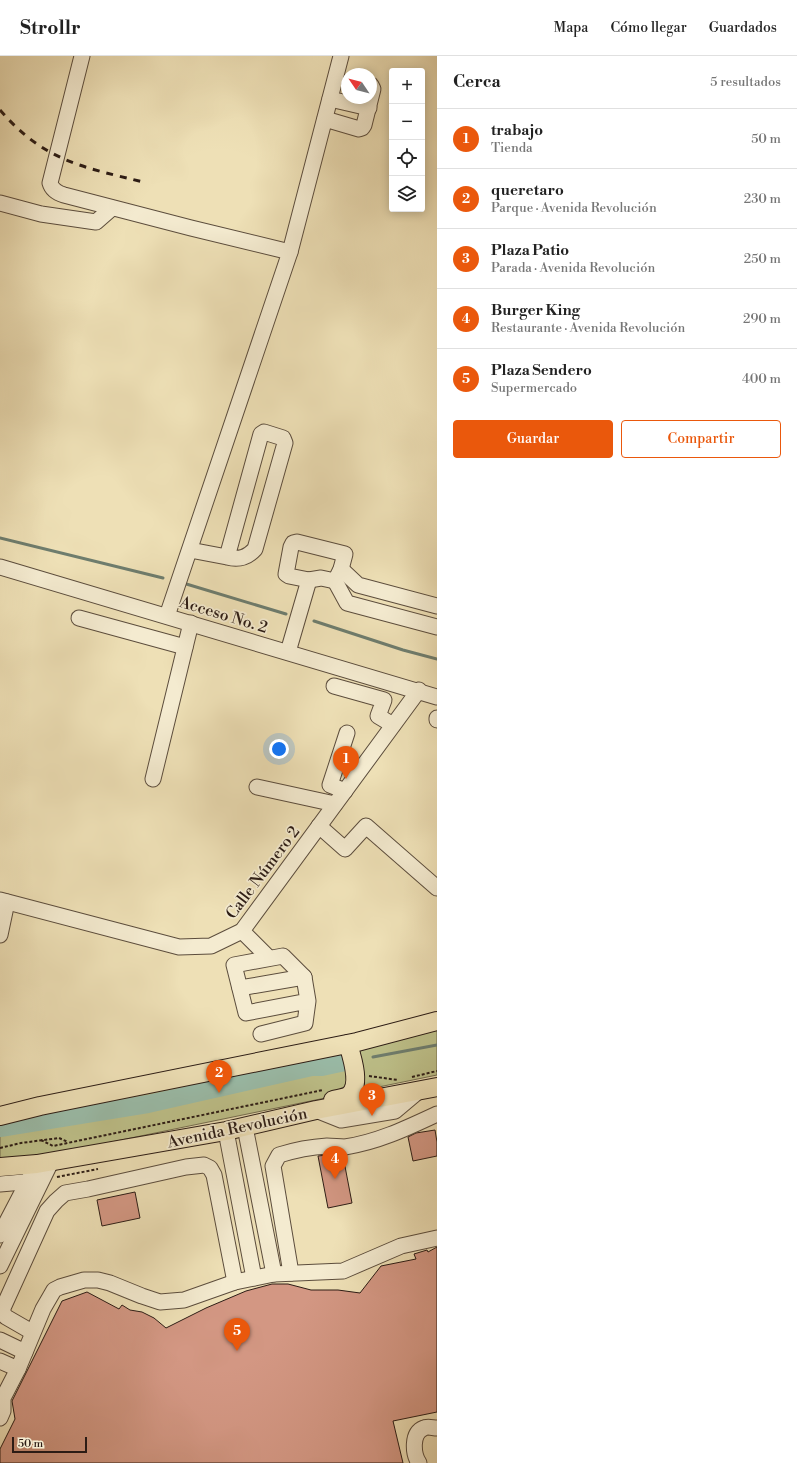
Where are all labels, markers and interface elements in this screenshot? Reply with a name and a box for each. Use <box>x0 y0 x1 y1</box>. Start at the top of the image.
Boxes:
text: Strollr <box>20 16 81 40</box>
text: Mapa <box>554 19 588 37</box>
text: Cómo llegar <box>610 19 687 37</box>
text: Guardados <box>709 19 777 37</box>
north arrow <box>341 68 377 104</box>
map controls <box>389 68 425 212</box>
button: + <box>389 68 425 104</box>
text: Cerca <box>453 71 501 93</box>
text: 5 resultados <box>710 74 781 90</box>
button: − <box>389 104 425 140</box>
text: trabajo <box>491 121 543 140</box>
text: 1 <box>463 131 469 147</box>
text: 50 m <box>751 131 781 147</box>
button: locate <box>389 140 425 176</box>
text: Tienda <box>491 140 533 156</box>
button: layers <box>389 176 425 212</box>
text: queretaro <box>491 181 564 200</box>
text: 2 <box>462 191 470 207</box>
text: 230 m <box>744 191 781 207</box>
text: Parque · Avenida Revolución <box>491 200 657 216</box>
text: Plaza Patio <box>491 241 569 260</box>
text: 3 <box>462 251 470 267</box>
text: 250 m <box>744 251 781 267</box>
text: Parada · Avenida Revolución <box>491 260 655 276</box>
text: Burger King <box>491 301 580 320</box>
text: 4 <box>462 311 470 327</box>
text: 290 m <box>743 311 781 327</box>
text: Restaurante · Avenida Revolución <box>491 320 685 336</box>
text: Plaza Sendero <box>491 361 592 380</box>
text: 5 <box>462 371 470 387</box>
text: 400 m <box>742 371 781 387</box>
text: Supermercado <box>491 380 577 396</box>
button: Guardar <box>453 420 613 458</box>
button: Compartir <box>621 420 781 458</box>
street label: Acceso No. 2 <box>176 592 270 638</box>
your location <box>269 739 289 759</box>
pin: 1 <box>333 746 359 779</box>
street label: Calle Número 2 <box>221 822 304 923</box>
pin: 2 <box>206 1060 232 1093</box>
pin: 3 <box>359 1083 385 1116</box>
street label: Avenida Revolución <box>164 1103 309 1153</box>
pin: 4 <box>322 1146 348 1179</box>
pin: 5 <box>224 1318 250 1351</box>
scale bar <box>12 1435 87 1454</box>
text: 50 m <box>18 1437 43 1451</box>

